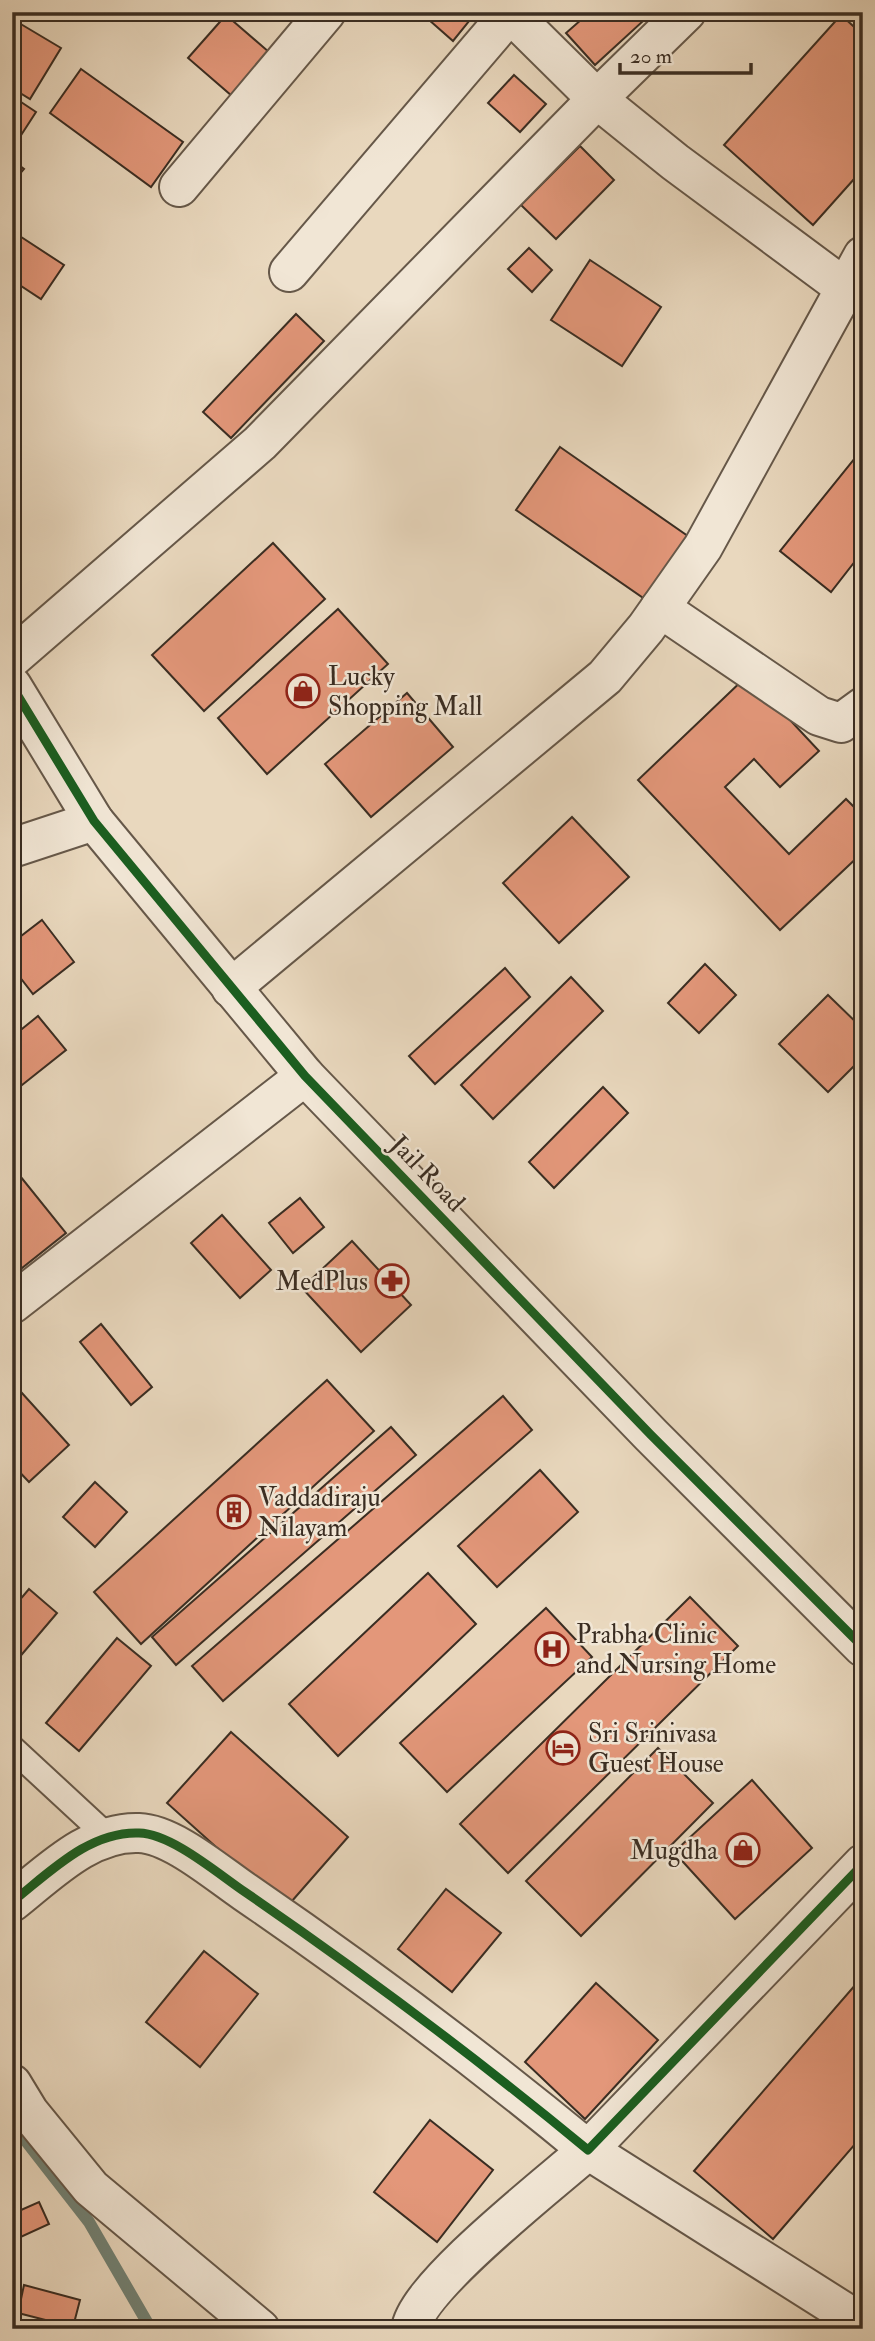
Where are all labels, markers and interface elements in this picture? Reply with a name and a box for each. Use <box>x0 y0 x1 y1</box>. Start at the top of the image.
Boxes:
scale bar <box>620 32 751 76</box>
text: 20 m <box>630 43 672 70</box>
place label: Lucky Shopping Mall <box>328 661 483 724</box>
shop icon: Lucky Shopping Mall <box>284 672 322 710</box>
street label: Jail Road <box>382 1128 472 1219</box>
pharmacy icon: MedPlus <box>373 1262 411 1300</box>
place label: MedPlus <box>275 1266 368 1298</box>
place label: Vaddadiraju Nilayam <box>258 1482 381 1544</box>
building icon: Vaddadiraju Nilayam <box>215 1493 253 1531</box>
place label: Prabha Clinic and Nursing Home <box>576 1619 776 1681</box>
hospital icon: Prabha Clinic and Nursing Home <box>533 1630 571 1668</box>
place label: Sri Srinivasa Guest House <box>588 1718 724 1780</box>
hotel icon: Sri Srinivasa Guest House <box>544 1729 582 1767</box>
shop icon: Mugdha <box>724 1831 762 1869</box>
place label: Mugdha <box>630 1835 718 1867</box>

